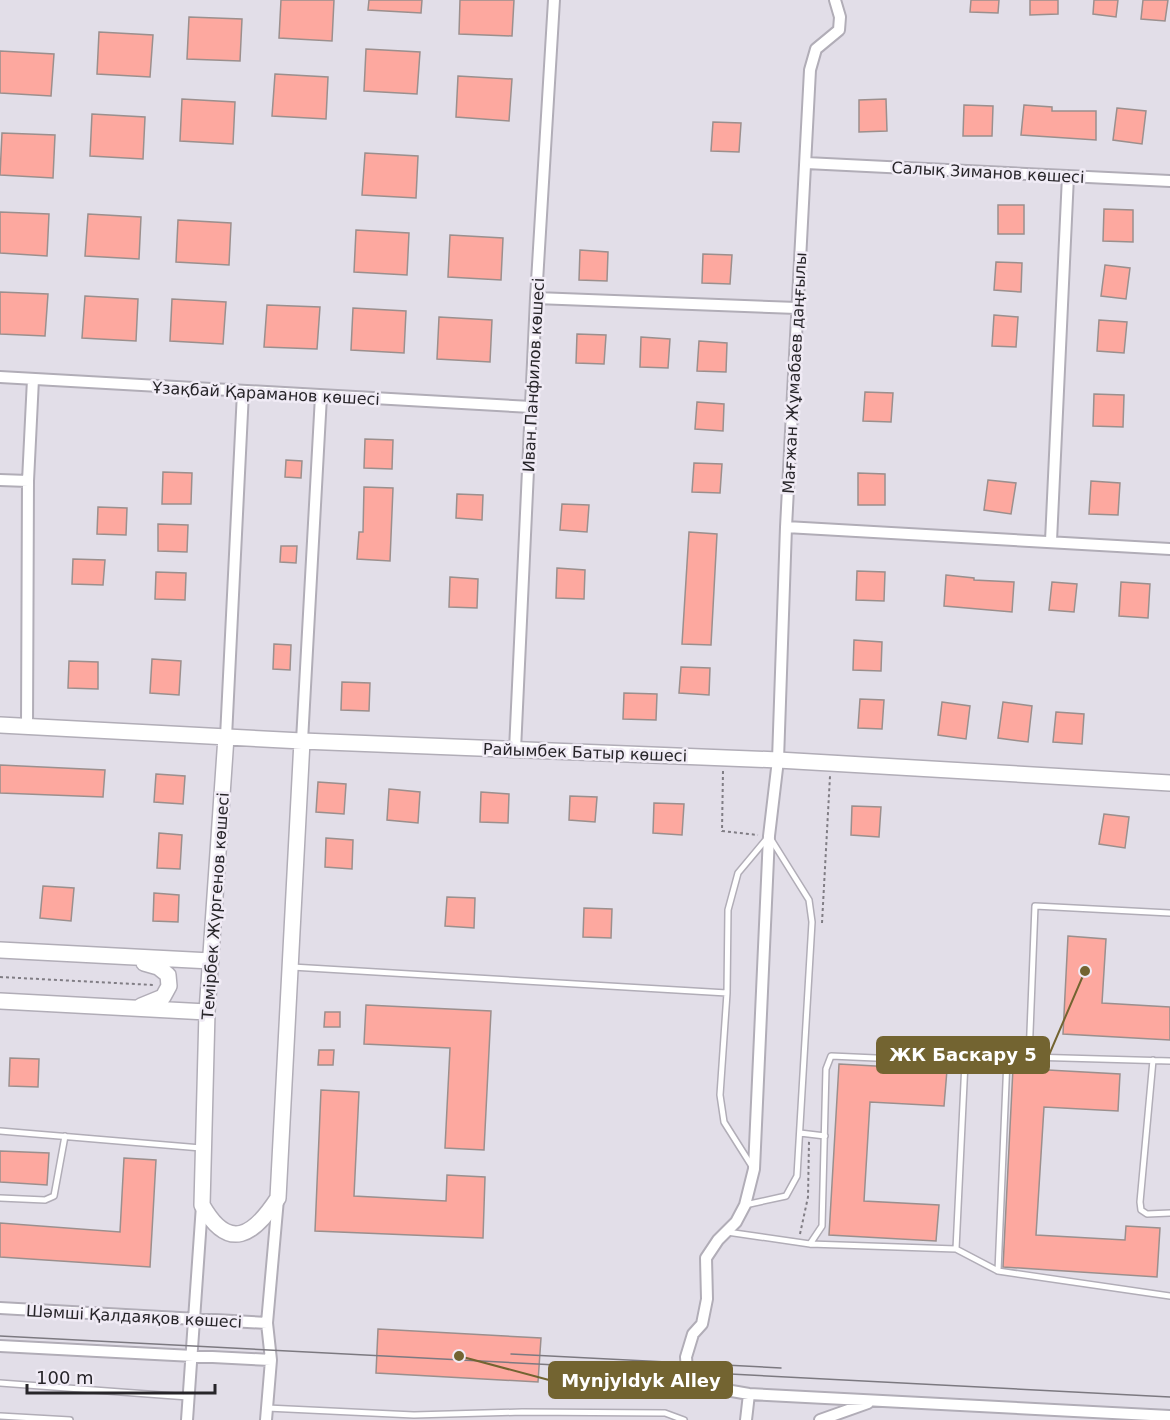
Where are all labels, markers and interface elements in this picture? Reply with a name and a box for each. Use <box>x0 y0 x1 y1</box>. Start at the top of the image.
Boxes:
street label: Салық Зиманов көшесі <box>891 158 1085 187</box>
street label: Мағжан Жұмабаев даңғылы <box>779 252 810 494</box>
street label: Иван Панфилов көшесі <box>519 277 548 473</box>
street label: Ұзақбай Қараманов көшесі <box>151 378 380 409</box>
street label: Райымбек Батыр көшесі <box>483 739 687 766</box>
street label: Темірбек Жүргенов көшесі <box>198 792 233 1021</box>
callout: ЖК Баскару 5 <box>877 1037 1049 1073</box>
text: ЖК Баскару 5 <box>889 1044 1037 1065</box>
street label: Шәмші Қалдаяқов көшесі <box>26 1301 242 1332</box>
scale bar <box>27 1357 214 1395</box>
callout: Mynjyldyk Alley <box>549 1362 732 1398</box>
text: 100 m <box>36 1367 94 1388</box>
text: Mynjyldyk Alley <box>561 1370 721 1391</box>

